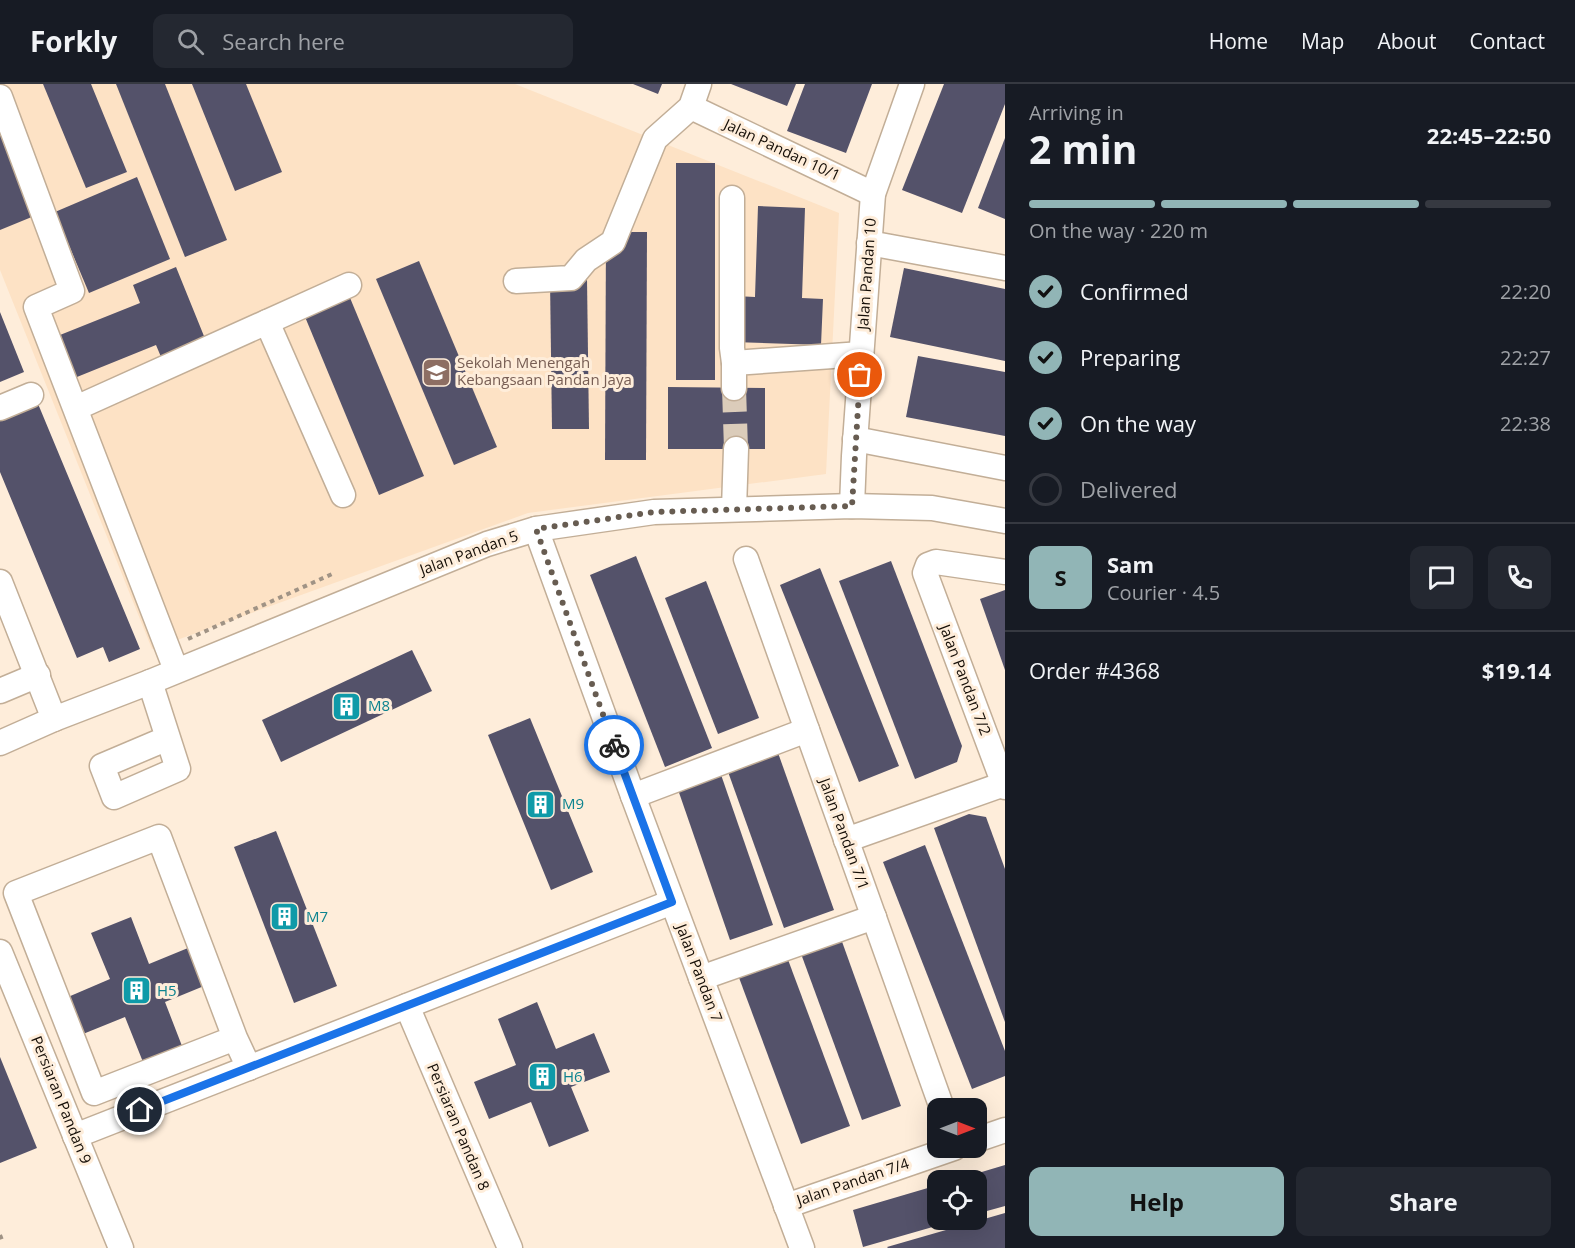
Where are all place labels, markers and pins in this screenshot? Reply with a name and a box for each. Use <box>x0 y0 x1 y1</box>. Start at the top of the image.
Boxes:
pin <box>834 349 885 400</box>
place label: Sekolah Menengah Kebangsaan Pandan Jaya <box>457 352 632 389</box>
school or university icon: Sekolah Menengah Kebangsaan Pandan Jaya <box>420 356 452 388</box>
building icon: M8 <box>331 690 363 722</box>
place label: M8 <box>368 695 390 715</box>
building icon: M9 <box>525 788 557 820</box>
place label: M9 <box>562 793 584 813</box>
building icon: M7 <box>269 901 301 933</box>
place label: M7 <box>306 906 328 926</box>
building icon: H5 <box>120 975 152 1007</box>
place label: H5 <box>157 980 177 1000</box>
building icon: H6 <box>526 1061 558 1093</box>
place label: H6 <box>563 1066 583 1086</box>
pin <box>114 1084 165 1135</box>

